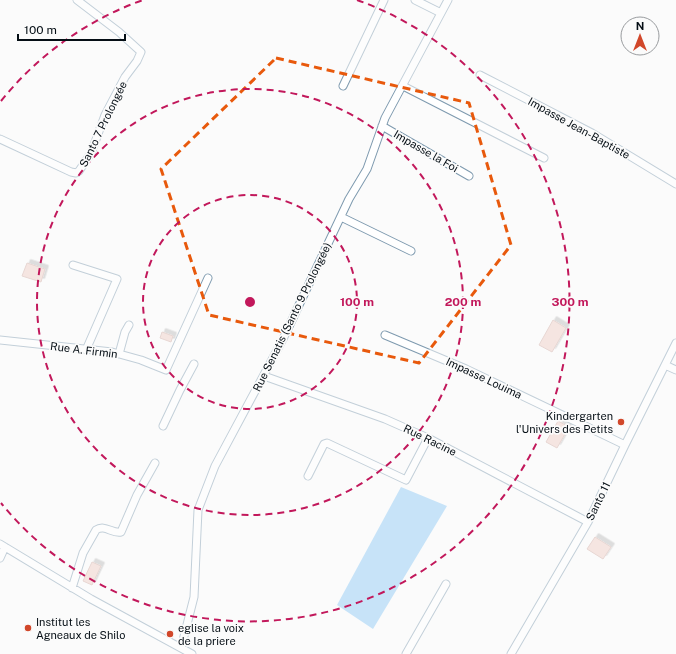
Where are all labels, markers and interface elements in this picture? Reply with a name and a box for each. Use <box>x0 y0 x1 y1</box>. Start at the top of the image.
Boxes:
scale bar <box>18 16 125 42</box>
north arrow <box>620 16 660 56</box>
text: N <box>636 20 644 32</box>
text: 100 m <box>24 23 57 37</box>
street label: Santo 7 Prolongée <box>77 79 129 169</box>
street label: Impasse Jean-Baptiste <box>526 95 632 161</box>
street label: Impasse la Foi <box>392 128 460 174</box>
street label: Rue Senatis (Santo 9 Prolongée) <box>251 241 333 393</box>
centre of rings <box>243 295 257 309</box>
text: 100 m <box>340 295 374 309</box>
text: 200 m <box>445 295 481 309</box>
text: 300 m <box>552 295 589 309</box>
street label: Rue A. Firmin <box>50 340 118 360</box>
street label: Impasse Louima <box>444 355 524 401</box>
place label: Kindergarten l'Univers des Petits <box>516 410 613 435</box>
marker: Kindergarten l'Univers des Petits <box>616 417 626 427</box>
street label: Rue Racine <box>402 422 458 458</box>
street label: Santo 11 <box>584 480 612 522</box>
place label: Institut les Agneaux de Shilo <box>36 616 125 641</box>
place label: eglise la voix de la priere <box>178 622 244 647</box>
marker: Institut les Agneaux de Shilo <box>23 623 33 633</box>
marker: eglise la voix de la priere <box>165 629 175 639</box>

